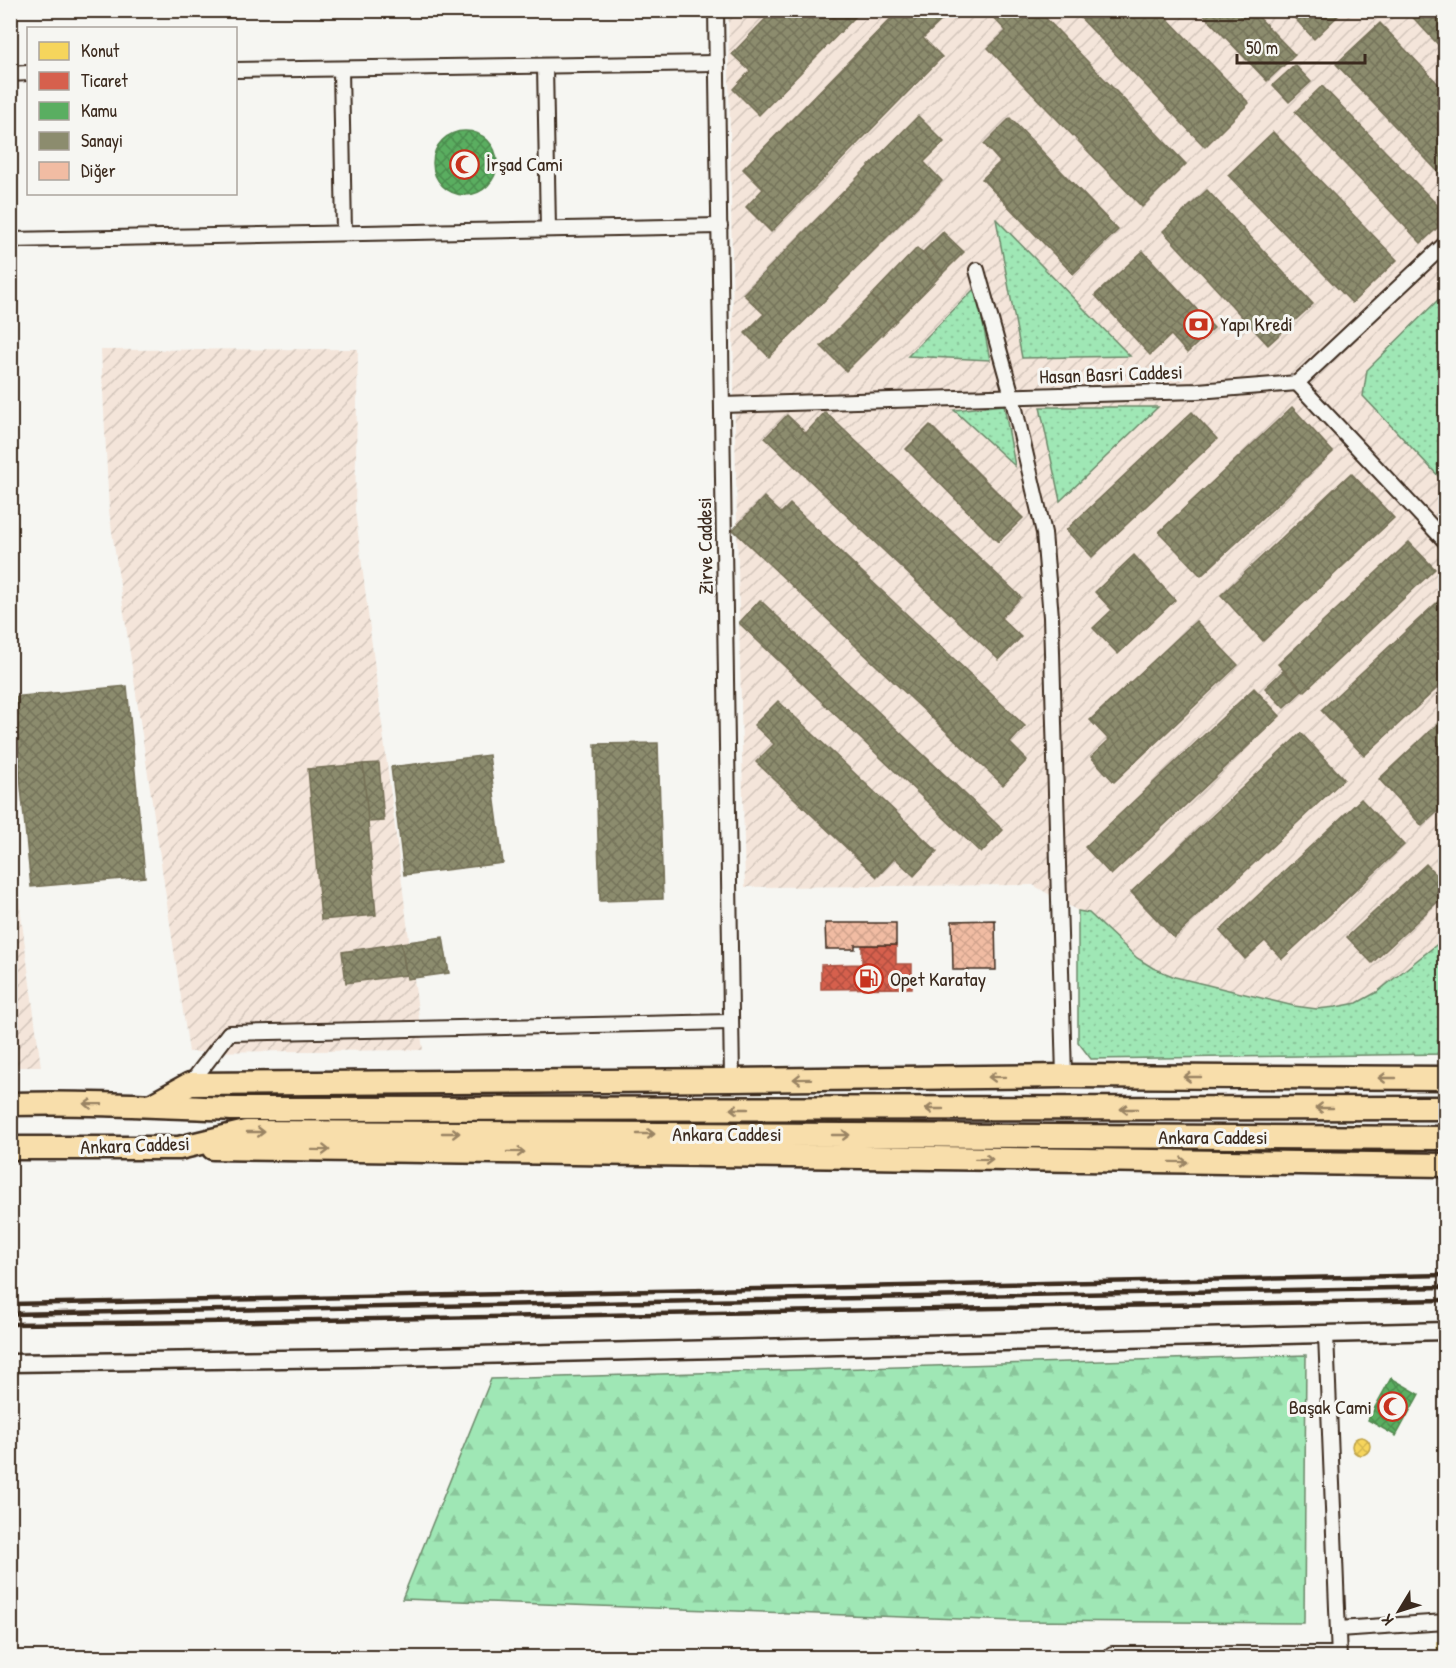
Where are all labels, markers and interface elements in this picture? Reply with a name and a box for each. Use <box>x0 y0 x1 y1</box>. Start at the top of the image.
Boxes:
legend <box>27 27 237 195</box>
scale bar <box>1237 27 1364 65</box>
text: 50 m <box>1246 35 1278 60</box>
text: Konut <box>81 38 120 63</box>
text: Ticaret <box>81 68 129 93</box>
text: Kamu <box>81 98 117 123</box>
text: Sanayi <box>81 128 123 153</box>
mosque icon: İrşad Cami <box>449 148 481 180</box>
place label: İrşad Cami <box>486 150 563 177</box>
text: Diğer <box>81 158 116 183</box>
bank icon: Yapı Kredi <box>1183 308 1215 340</box>
place label: Yapı Kredi <box>1220 310 1293 337</box>
street label: Hasan Basri Caddesi <box>1039 358 1183 389</box>
street label: Zirve Caddesi <box>690 497 719 595</box>
fuel station icon: Opet Karatay <box>853 963 885 995</box>
place label: Opet Karatay <box>890 965 986 992</box>
one-way arrow <box>988 1071 1008 1083</box>
one-way arrow <box>1183 1071 1203 1083</box>
one-way arrow <box>1378 1072 1398 1084</box>
one-way arrow <box>793 1073 813 1085</box>
one-way arrow <box>84 1098 104 1110</box>
one-way arrow <box>1315 1102 1335 1114</box>
one-way arrow <box>730 1103 750 1115</box>
one-way arrow <box>925 1103 945 1115</box>
one-way arrow <box>1120 1103 1140 1115</box>
street label: Ankara Caddesi <box>672 1120 782 1147</box>
street label: Ankara Caddesi <box>1158 1123 1268 1150</box>
one-way arrow <box>246 1126 266 1138</box>
one-way arrow <box>441 1127 461 1139</box>
one-way arrow <box>636 1128 656 1140</box>
street label: Ankara Caddesi <box>80 1129 190 1160</box>
one-way arrow <box>831 1129 851 1141</box>
one-way arrow <box>311 1144 331 1155</box>
one-way arrow <box>506 1146 526 1158</box>
one-way arrow <box>974 1153 994 1165</box>
one-way arrow <box>1169 1156 1189 1167</box>
mosque icon: Başak Cami <box>1377 1391 1409 1423</box>
place label: Başak Cami <box>1289 1393 1372 1420</box>
north arrow <box>1369 1581 1429 1641</box>
text: K <box>1376 1610 1398 1630</box>

